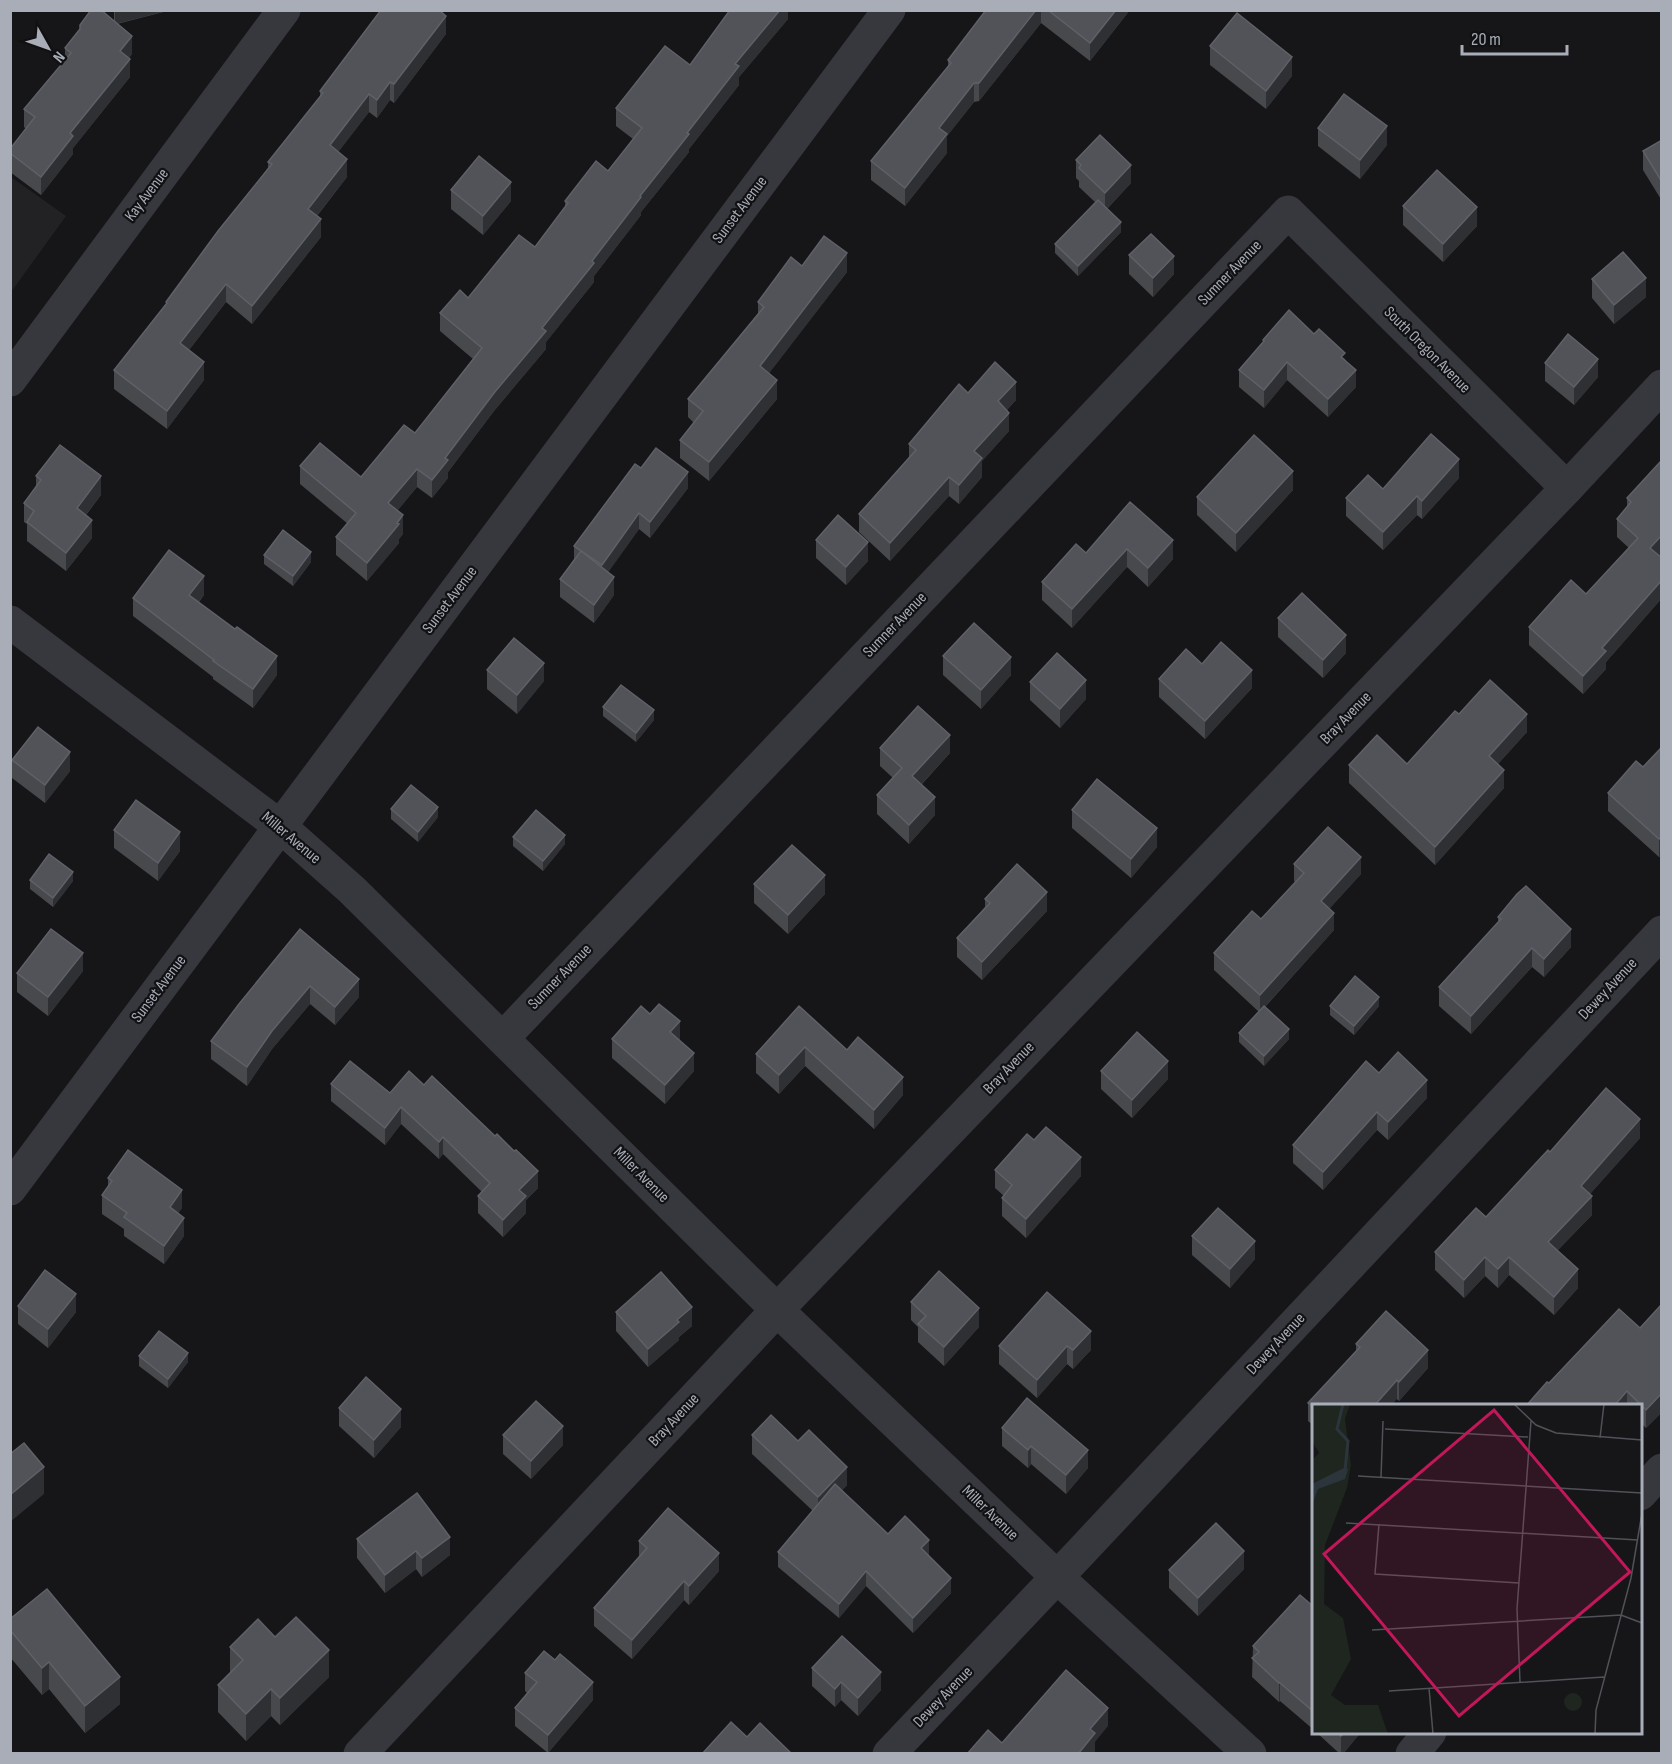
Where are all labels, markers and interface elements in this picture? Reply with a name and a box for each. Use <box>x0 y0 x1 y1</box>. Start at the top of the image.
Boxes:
north arrow <box>18 18 78 78</box>
scale bar <box>1462 18 1567 56</box>
text: 20 m <box>1471 29 1501 50</box>
text: N <box>48 47 68 66</box>
street label: Kay Avenue <box>121 165 173 225</box>
street label: Sunset Avenue <box>709 173 771 247</box>
street label: Sumner Avenue <box>1194 236 1266 310</box>
street label: South Oregon Avenue <box>1380 303 1474 397</box>
street label: Sunset Avenue <box>419 563 481 637</box>
street label: Sumner Avenue <box>859 588 931 662</box>
street label: Bray Avenue <box>1316 688 1376 748</box>
street label: Miller Avenue <box>258 808 324 868</box>
street label: Sumner Avenue <box>524 940 596 1014</box>
street label: Sunset Avenue <box>128 952 190 1026</box>
street label: Dewey Avenue <box>1575 954 1641 1024</box>
street label: Bray Avenue <box>979 1038 1039 1098</box>
street label: Miller Avenue <box>609 1143 673 1207</box>
street label: Dewey Avenue <box>1243 1309 1309 1379</box>
street label: Bray Avenue <box>645 1390 703 1450</box>
inset map <box>1312 1404 1642 1734</box>
street label: Miller Avenue <box>958 1481 1022 1545</box>
street label: Dewey Avenue <box>909 1663 977 1731</box>

